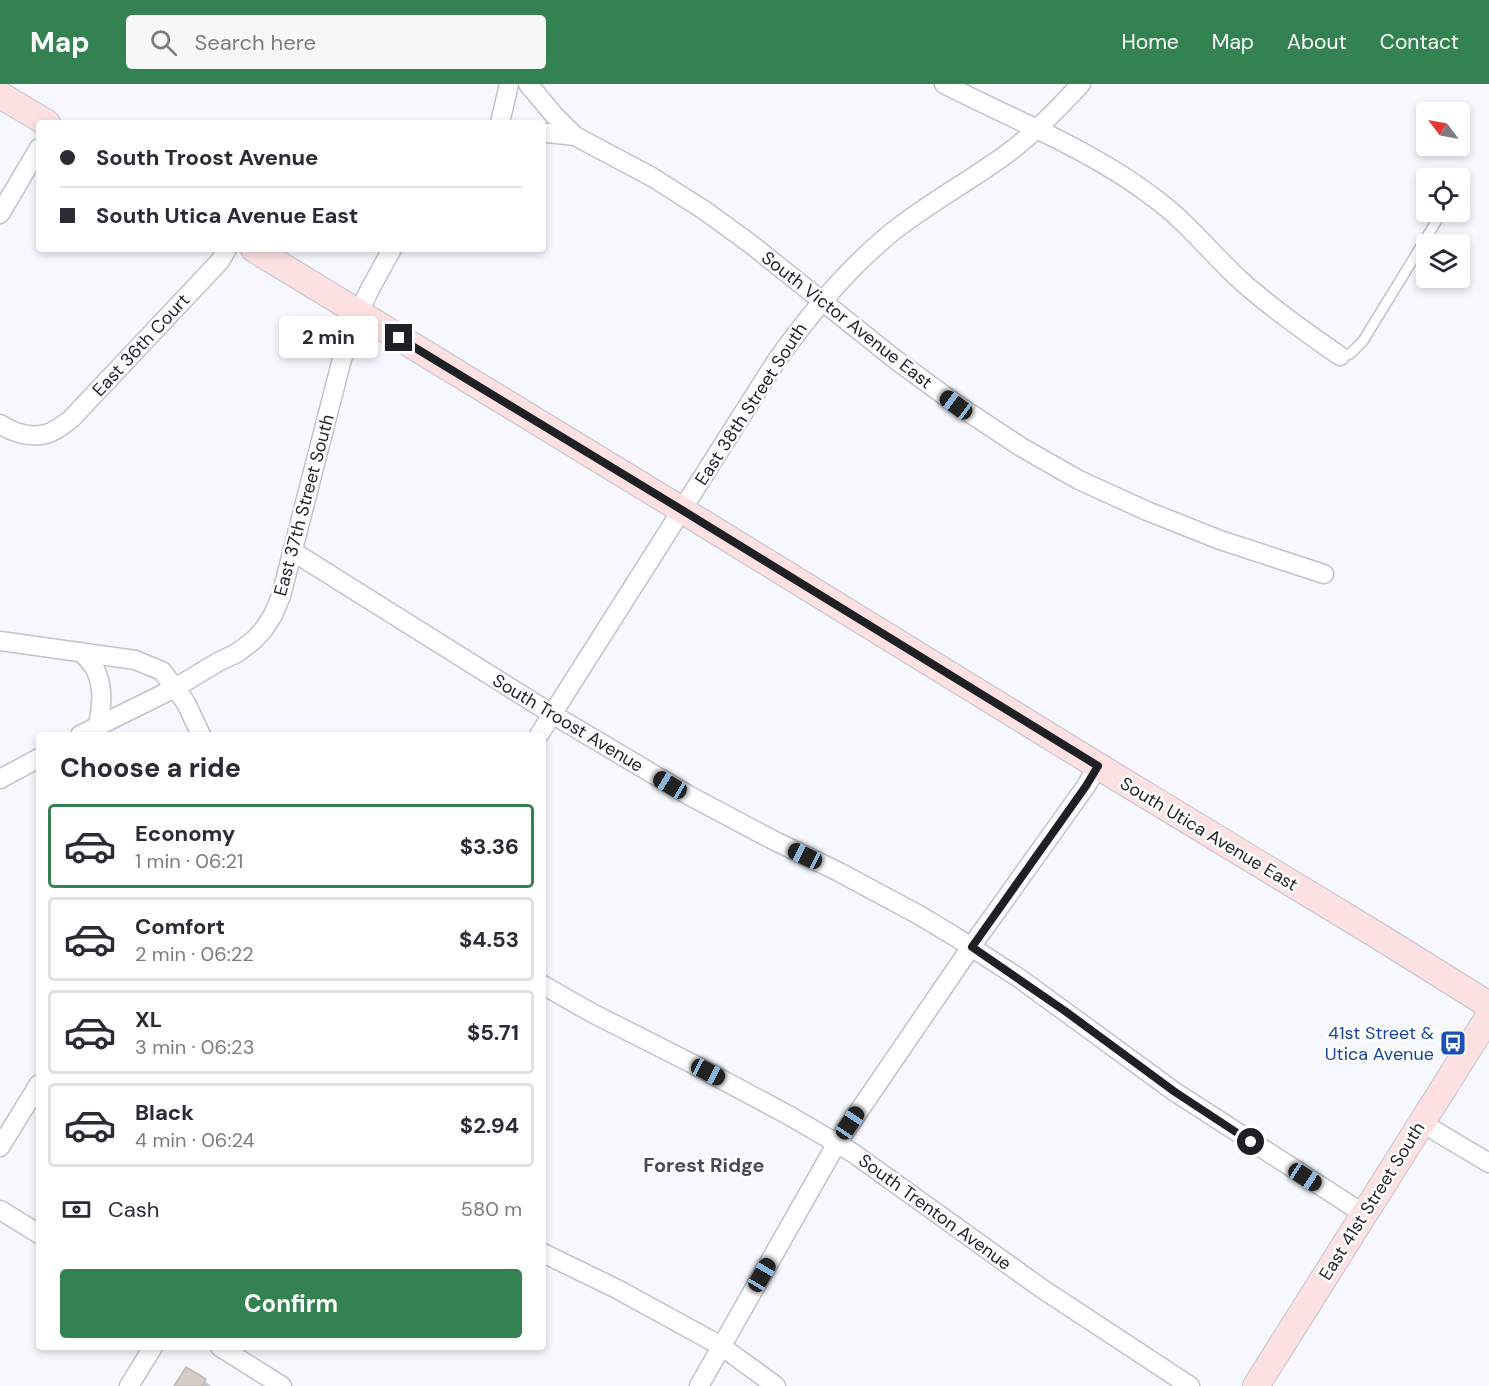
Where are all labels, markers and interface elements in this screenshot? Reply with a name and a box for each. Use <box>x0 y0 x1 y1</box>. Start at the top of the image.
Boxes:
search box <box>126 15 546 69</box>
text: Map <box>30 24 90 61</box>
icon: search <box>147 26 180 59</box>
text: Search here <box>195 28 316 57</box>
text: Home <box>1121 28 1179 56</box>
text: Map <box>1212 28 1254 56</box>
text: About <box>1287 28 1347 56</box>
text: Contact <box>1380 28 1459 56</box>
north arrow <box>1416 102 1470 156</box>
map controls <box>1416 102 1470 288</box>
text: South Troost Avenue <box>96 143 318 172</box>
button: locate <box>1416 168 1470 222</box>
text: South Utica Avenue East <box>96 201 358 230</box>
button: layers <box>1416 234 1470 288</box>
street label: South Victor Avenue East <box>757 246 937 394</box>
street label: East 36th Court <box>87 288 195 402</box>
callout: 2 min <box>279 317 378 359</box>
street label: East 38th Street South <box>690 318 812 490</box>
text: 2 min <box>302 324 355 350</box>
route end <box>385 324 412 351</box>
car <box>936 387 976 423</box>
street label: East 37th Street South <box>268 411 340 599</box>
street label: South Troost Avenue <box>488 668 648 778</box>
text: Choose a ride <box>60 750 241 785</box>
car <box>650 768 690 802</box>
street label: South Utica Avenue East <box>1116 771 1302 897</box>
icon: car <box>63 819 117 873</box>
text: Economy <box>135 819 235 848</box>
text: $3.36 <box>460 832 519 861</box>
car <box>785 840 825 872</box>
text: 1 min · 06:21 <box>135 848 243 874</box>
icon: car <box>63 912 117 966</box>
text: Comfort <box>135 912 225 941</box>
text: $4.53 <box>459 925 519 954</box>
text: 2 min · 06:22 <box>135 941 254 967</box>
icon: car <box>63 1005 117 1059</box>
text: XL <box>135 1005 162 1034</box>
text: $5.71 <box>467 1018 519 1047</box>
place label: 41st Street & Utica Avenue <box>1325 1021 1434 1066</box>
bus stop icon: 41st Street & Utica Avenue <box>1438 1028 1468 1058</box>
text: 3 min · 06:23 <box>135 1034 254 1060</box>
car <box>688 1056 728 1088</box>
icon: car <box>63 1098 117 1152</box>
text: Black <box>135 1098 194 1127</box>
car <box>832 1103 868 1143</box>
text: $2.94 <box>460 1111 519 1140</box>
street label: East 41st Street South <box>1314 1117 1430 1285</box>
text: 4 min · 06:24 <box>135 1127 255 1153</box>
route start <box>1237 1128 1264 1155</box>
street label: South Trenton Avenue <box>854 1148 1016 1276</box>
district label: Forest Ridge <box>643 1152 765 1178</box>
car <box>1285 1160 1325 1194</box>
icon: cash <box>60 1193 93 1226</box>
text: Cash <box>108 1195 159 1224</box>
text: 580 m <box>461 1196 522 1222</box>
car <box>745 1255 779 1295</box>
button: Confirm <box>60 1269 522 1338</box>

